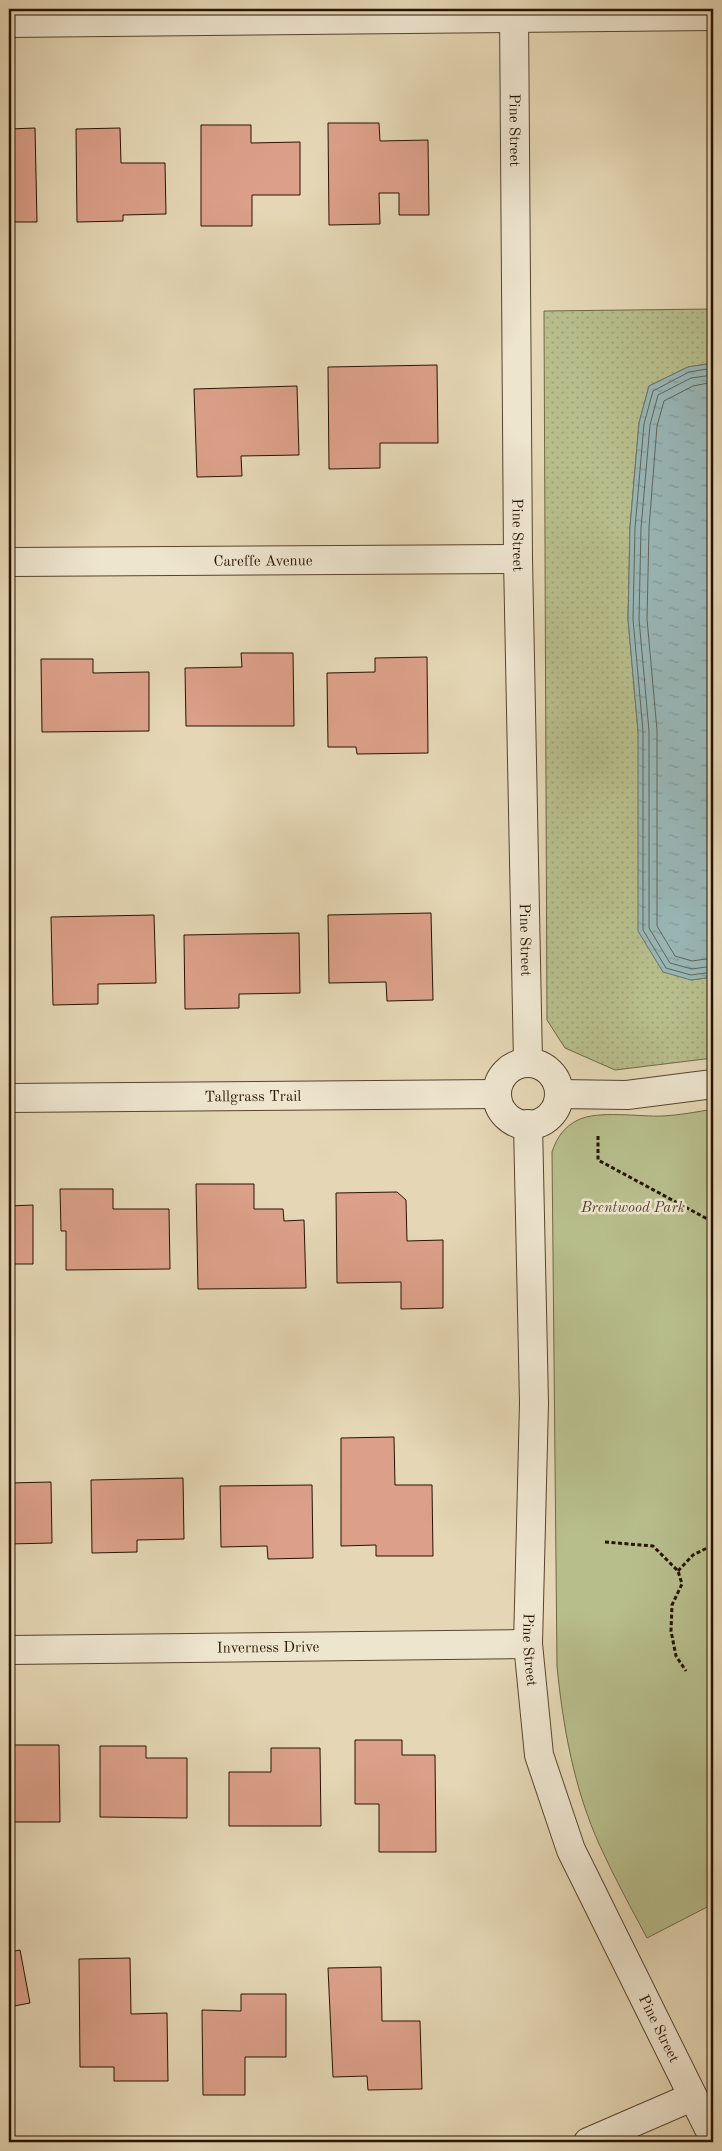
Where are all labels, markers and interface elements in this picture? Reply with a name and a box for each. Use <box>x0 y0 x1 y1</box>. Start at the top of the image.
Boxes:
street label: Pine Street <box>506 93 521 167</box>
street label: Pine Street <box>509 498 524 572</box>
street label: Careffe Avenue <box>213 554 313 570</box>
street label: Pine Street <box>516 903 532 977</box>
street label: Tallgrass Trail <box>205 1090 301 1105</box>
park label: Brentwood Park <box>580 1201 685 1216</box>
street label: Pine Street <box>519 1613 538 1687</box>
street label: Inverness Drive <box>217 1640 319 1657</box>
street label: Pine Street <box>635 1993 681 2065</box>

